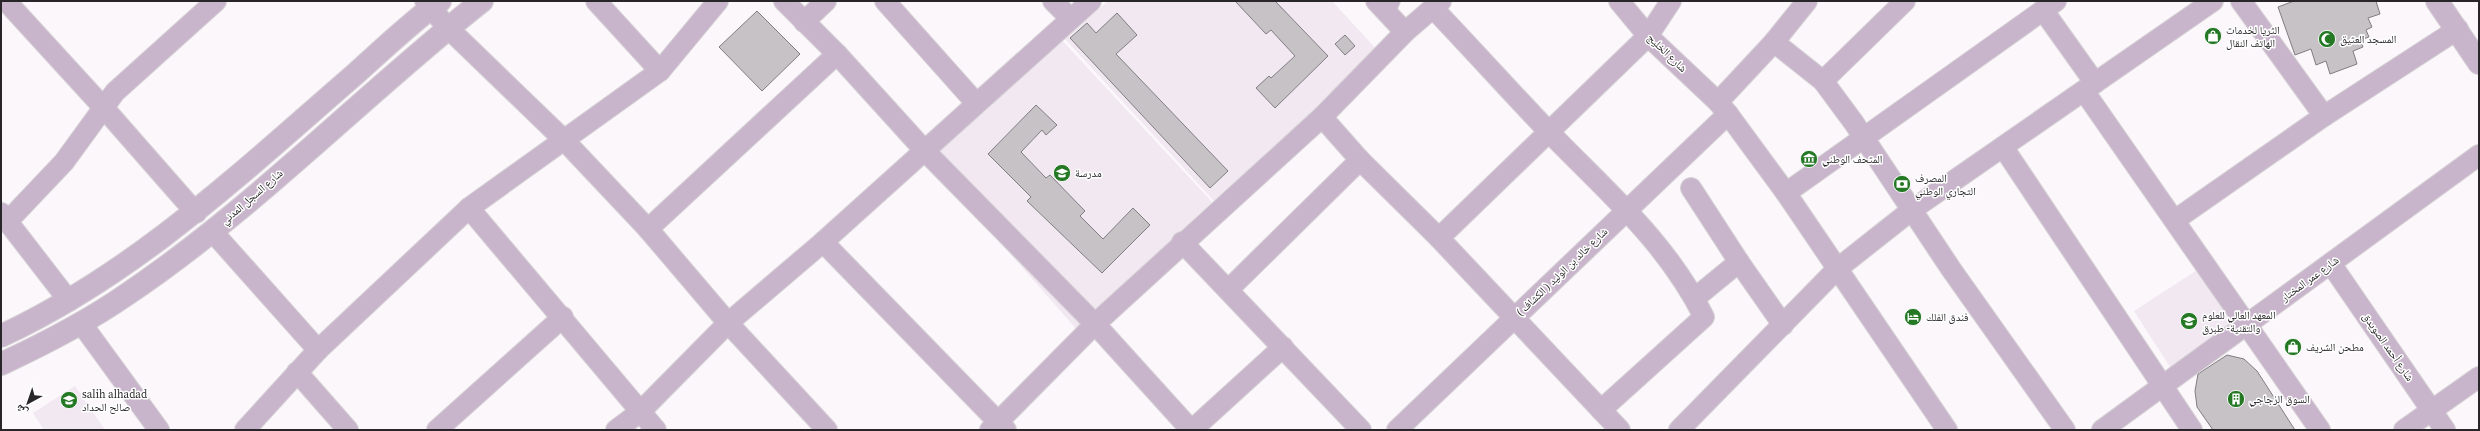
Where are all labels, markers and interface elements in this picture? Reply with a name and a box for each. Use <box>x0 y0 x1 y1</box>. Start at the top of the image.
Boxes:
place label: الثريا لخدمات الهاتف النقال <box>2226 23 2280 51</box>
shop icon: الثريا لخدمات الهاتف النقال <box>2203 26 2223 46</box>
mosque icon: المسجد العتيق <box>2317 29 2337 49</box>
street label: شارع الخليج <box>1644 30 1690 76</box>
place label: المسجد العتيق <box>2340 32 2396 47</box>
museum icon: المتحف الوطني <box>1799 149 1819 169</box>
place label: المتحف الوطني <box>1822 152 1882 167</box>
school or university icon: مدرسة <box>1052 163 1072 183</box>
street label: شارع السجل المدني <box>218 166 287 229</box>
place label: مدرسة <box>1075 166 1102 181</box>
place label: المصرف التجاري الوطني <box>1915 171 1976 199</box>
bank icon: المصرف التجاري الوطني <box>1892 174 1912 194</box>
street label: شارع خالد بن الوليد ( الكشاف ) <box>1513 224 1611 320</box>
street label: شارع عمر المختار <box>2277 253 2342 306</box>
hotel icon: فندق الفلك <box>1903 307 1923 327</box>
place label: المعهد العالي للعلوم والتقنية- طبرق <box>2202 308 2276 336</box>
place label: فندق الفلك <box>1926 310 1969 325</box>
street label: شارع أحمد الصويدق <box>2359 310 2417 384</box>
school or university icon: المعهد العالي للعلوم والتقنية- طبرق <box>2179 311 2199 331</box>
shop icon: مطحن الشريف <box>2283 337 2303 357</box>
place label: مطحن الشريف <box>2306 340 2364 355</box>
north arrow <box>8 383 48 423</box>
place label: salih alhadad صالح الحداد <box>82 387 148 415</box>
building icon: السوق الزجاجي <box>2226 389 2246 409</box>
school or university icon: salih alhadad صالح الحداد <box>59 390 79 410</box>
place label: السوق الزجاجي <box>2249 392 2310 407</box>
text: ش <box>12 401 31 420</box>

